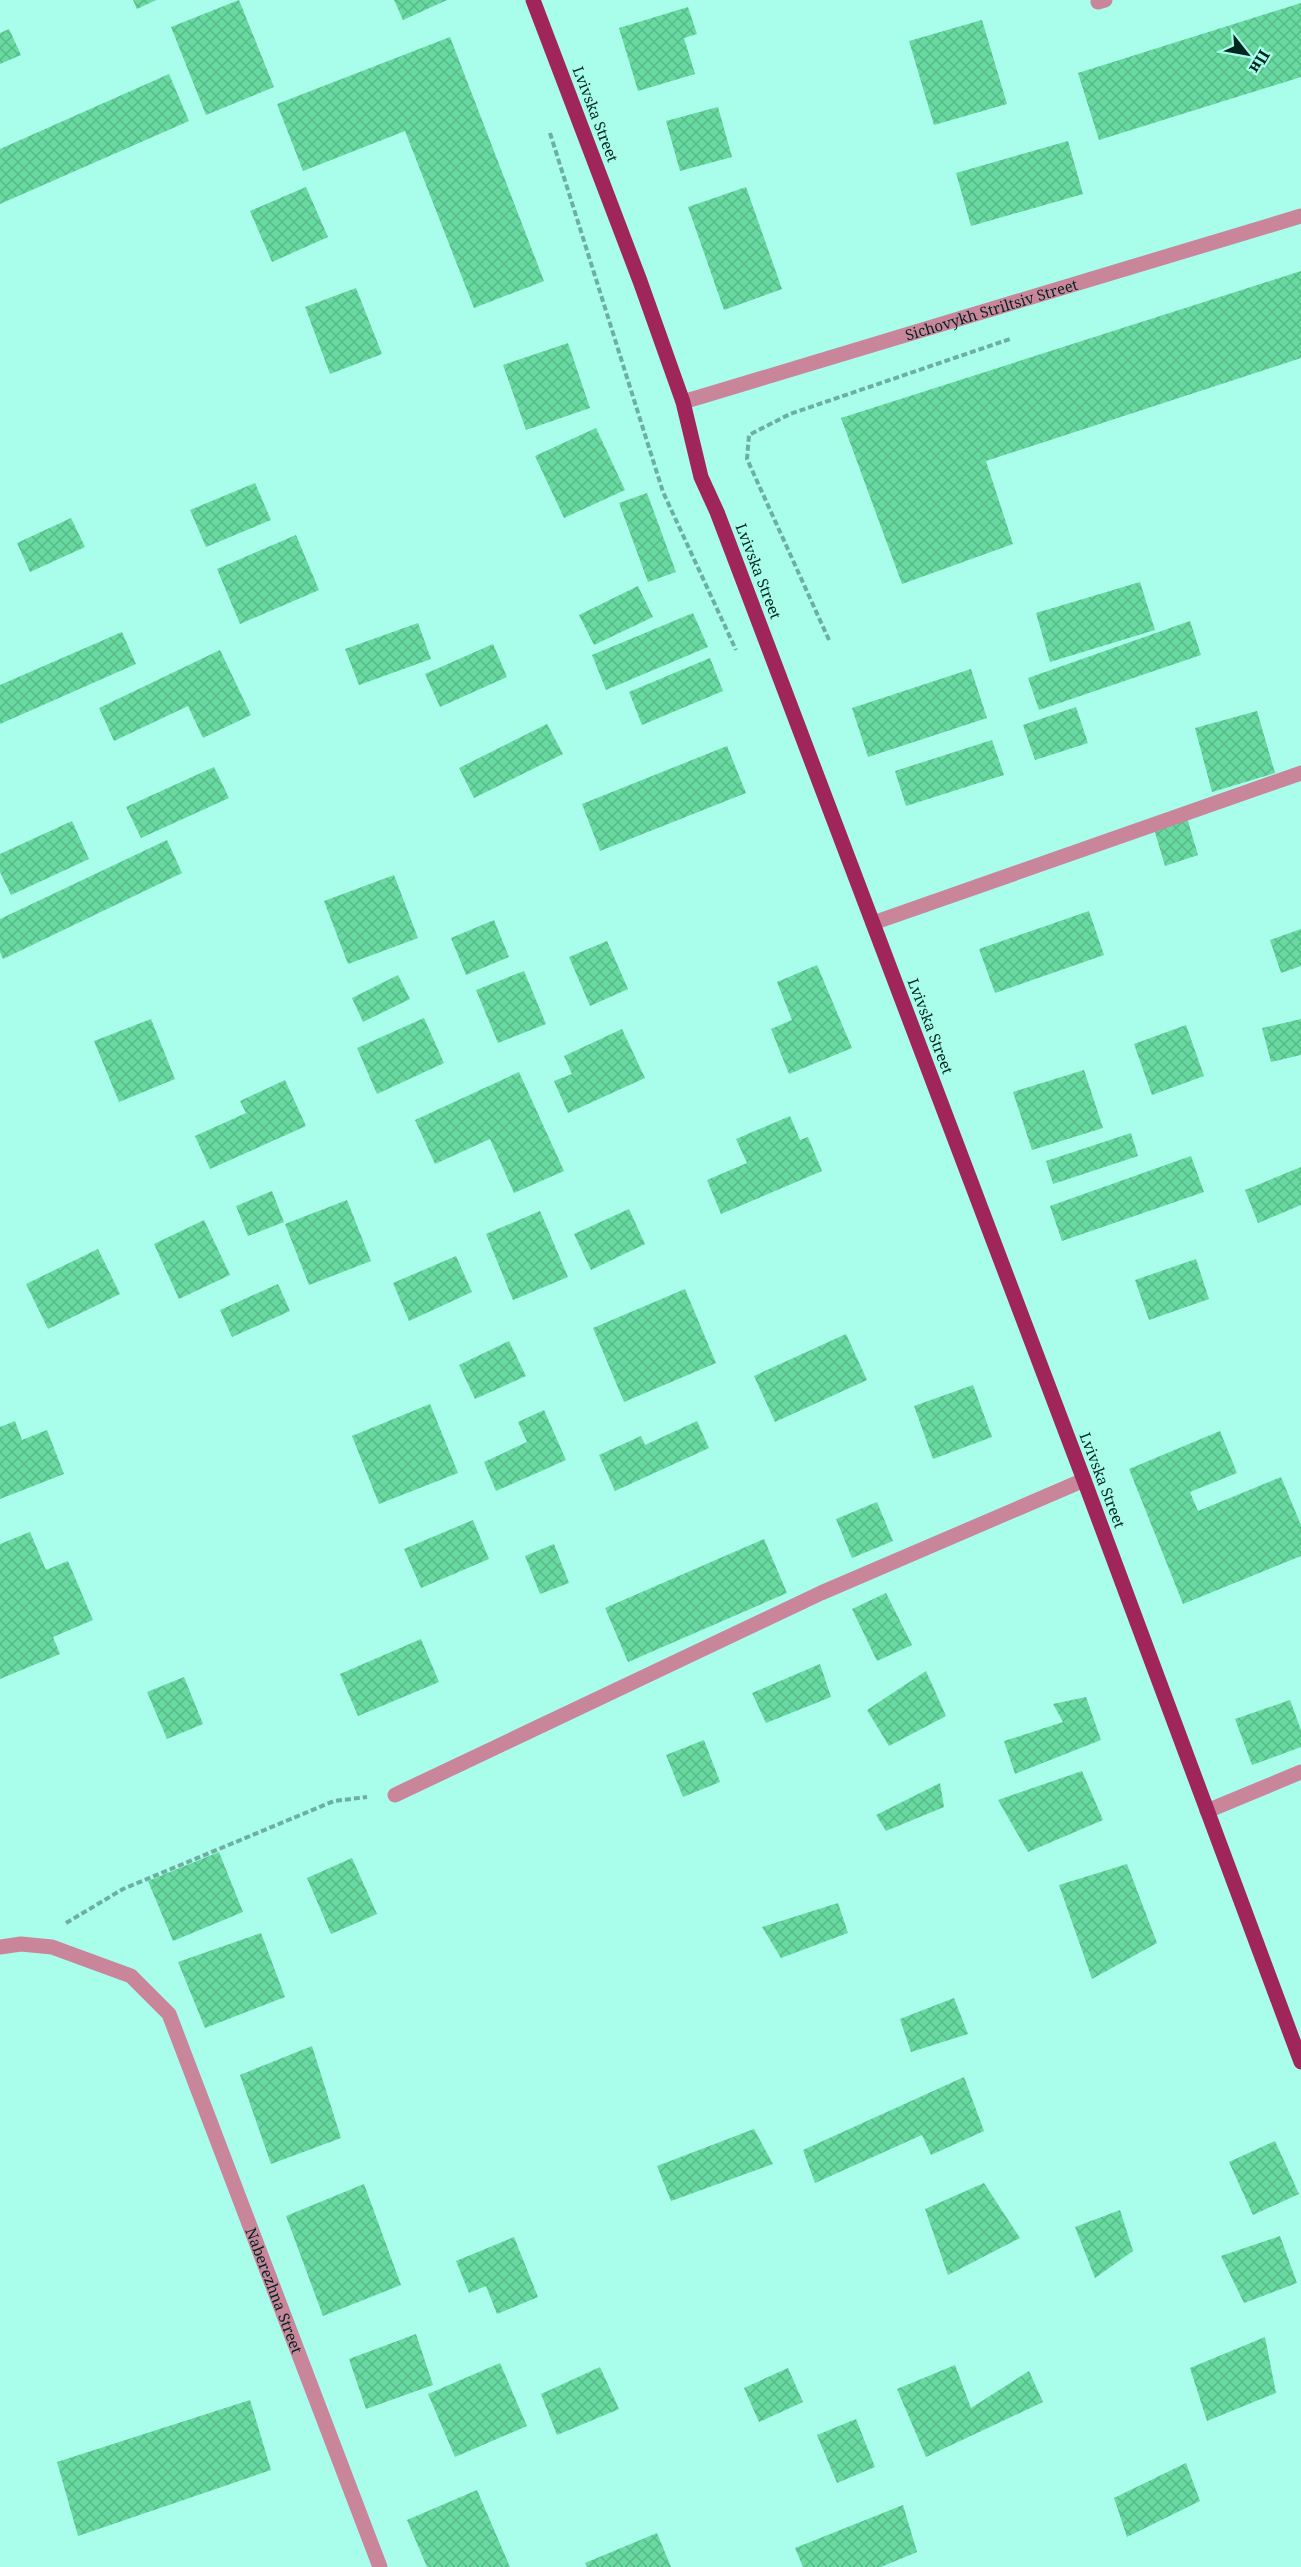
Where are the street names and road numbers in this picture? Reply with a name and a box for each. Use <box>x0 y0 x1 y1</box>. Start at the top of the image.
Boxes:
street label: Lvivska Street <box>569 63 623 165</box>
street label: Sichovykh Striltsiv Street <box>903 274 1080 345</box>
street label: Lvivska Street <box>732 520 786 622</box>
street label: Lvivska Street <box>904 975 958 1077</box>
street label: Lvivska Street <box>1076 1429 1130 1531</box>
street label: Naberezhna Street <box>241 2224 308 2356</box>

